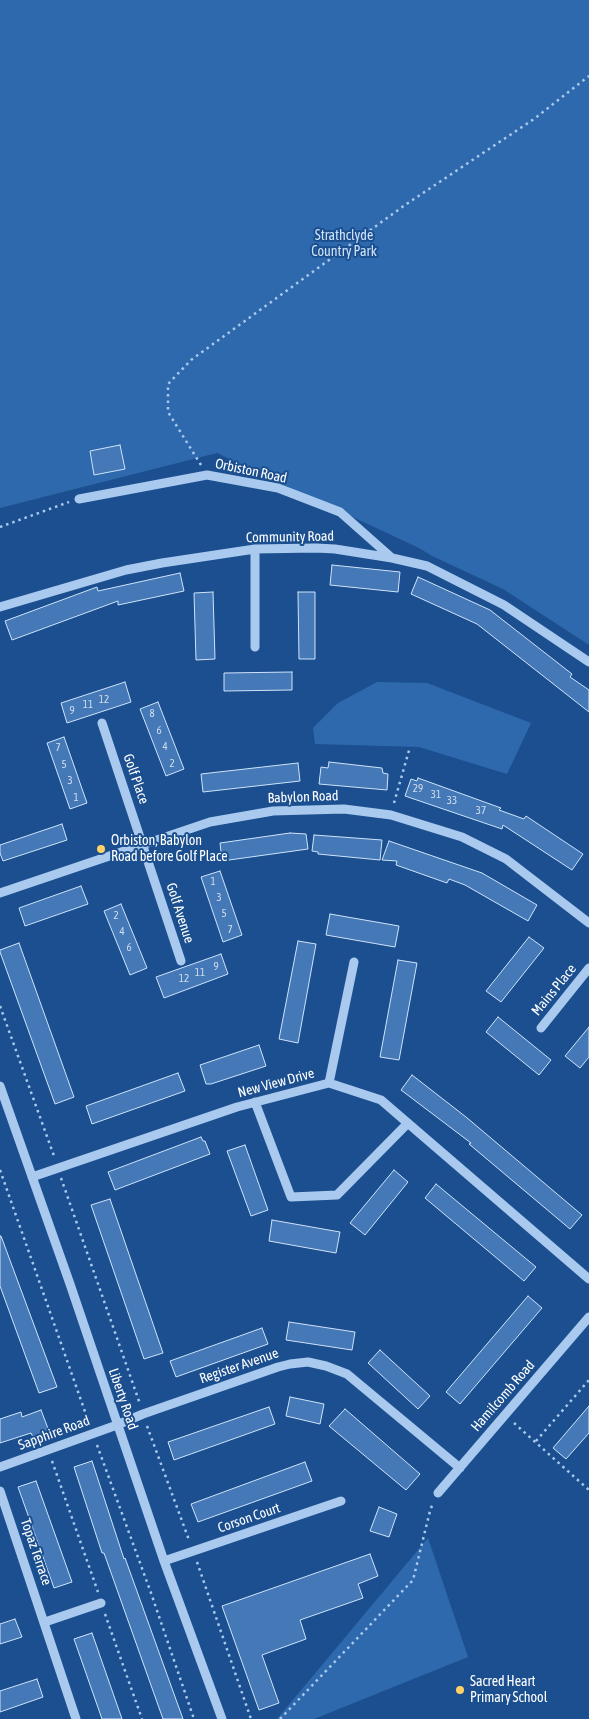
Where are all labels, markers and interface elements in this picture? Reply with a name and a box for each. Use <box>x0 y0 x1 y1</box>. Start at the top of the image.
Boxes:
park label: Strathclyde Country Park <box>311 228 377 260</box>
street label: Orbiston Road <box>214 455 288 487</box>
street label: Community Road <box>246 528 334 546</box>
house number: 12 <box>99 693 109 707</box>
house number: 11 <box>83 698 93 712</box>
house number: 9 <box>69 704 75 718</box>
house number: 8 <box>149 707 155 721</box>
house number: 6 <box>156 724 162 738</box>
house number: 4 <box>162 740 168 754</box>
house number: 7 <box>55 741 61 755</box>
street label: Golf Place <box>120 752 152 806</box>
house number: 2 <box>169 757 175 771</box>
house number: 5 <box>61 758 67 772</box>
house number: 3 <box>67 774 73 788</box>
house number: 29 <box>413 782 423 796</box>
street label: Babylon Road <box>267 787 339 807</box>
house number: 31 <box>431 788 441 802</box>
house number: 1 <box>73 791 79 805</box>
house number: 33 <box>447 794 457 808</box>
house number: 37 <box>476 804 486 818</box>
place label: Orbiston, Babylon Road before Golf Place <box>111 833 228 866</box>
marker: Orbiston, Babylon Road before Golf Place <box>95 843 107 855</box>
house number: 1 <box>210 875 216 889</box>
street label: Golf Avenue <box>162 881 198 945</box>
house number: 3 <box>216 891 222 905</box>
house number: 5 <box>221 907 227 921</box>
house number: 2 <box>113 909 119 923</box>
house number: 7 <box>227 923 233 937</box>
house number: 4 <box>119 925 125 939</box>
house number: 6 <box>126 941 132 955</box>
house number: 9 <box>213 960 219 974</box>
street label: Mains Place <box>528 961 580 1019</box>
house number: 11 <box>195 966 205 980</box>
house number: 12 <box>179 972 189 986</box>
street label: New View Drive <box>236 1065 316 1101</box>
street label: Register Avenue <box>197 1345 281 1387</box>
street label: Hamilcomb Road <box>468 1357 538 1435</box>
street label: Liberty Road <box>105 1366 141 1432</box>
street label: Sapphire Road <box>16 1412 92 1454</box>
street label: Corson Court <box>216 1499 282 1537</box>
street label: Topaz Terrace <box>17 1516 55 1588</box>
place label: Sacred Heart Primary School <box>470 1674 547 1706</box>
marker: Sacred Heart Primary School <box>454 1684 466 1696</box>

